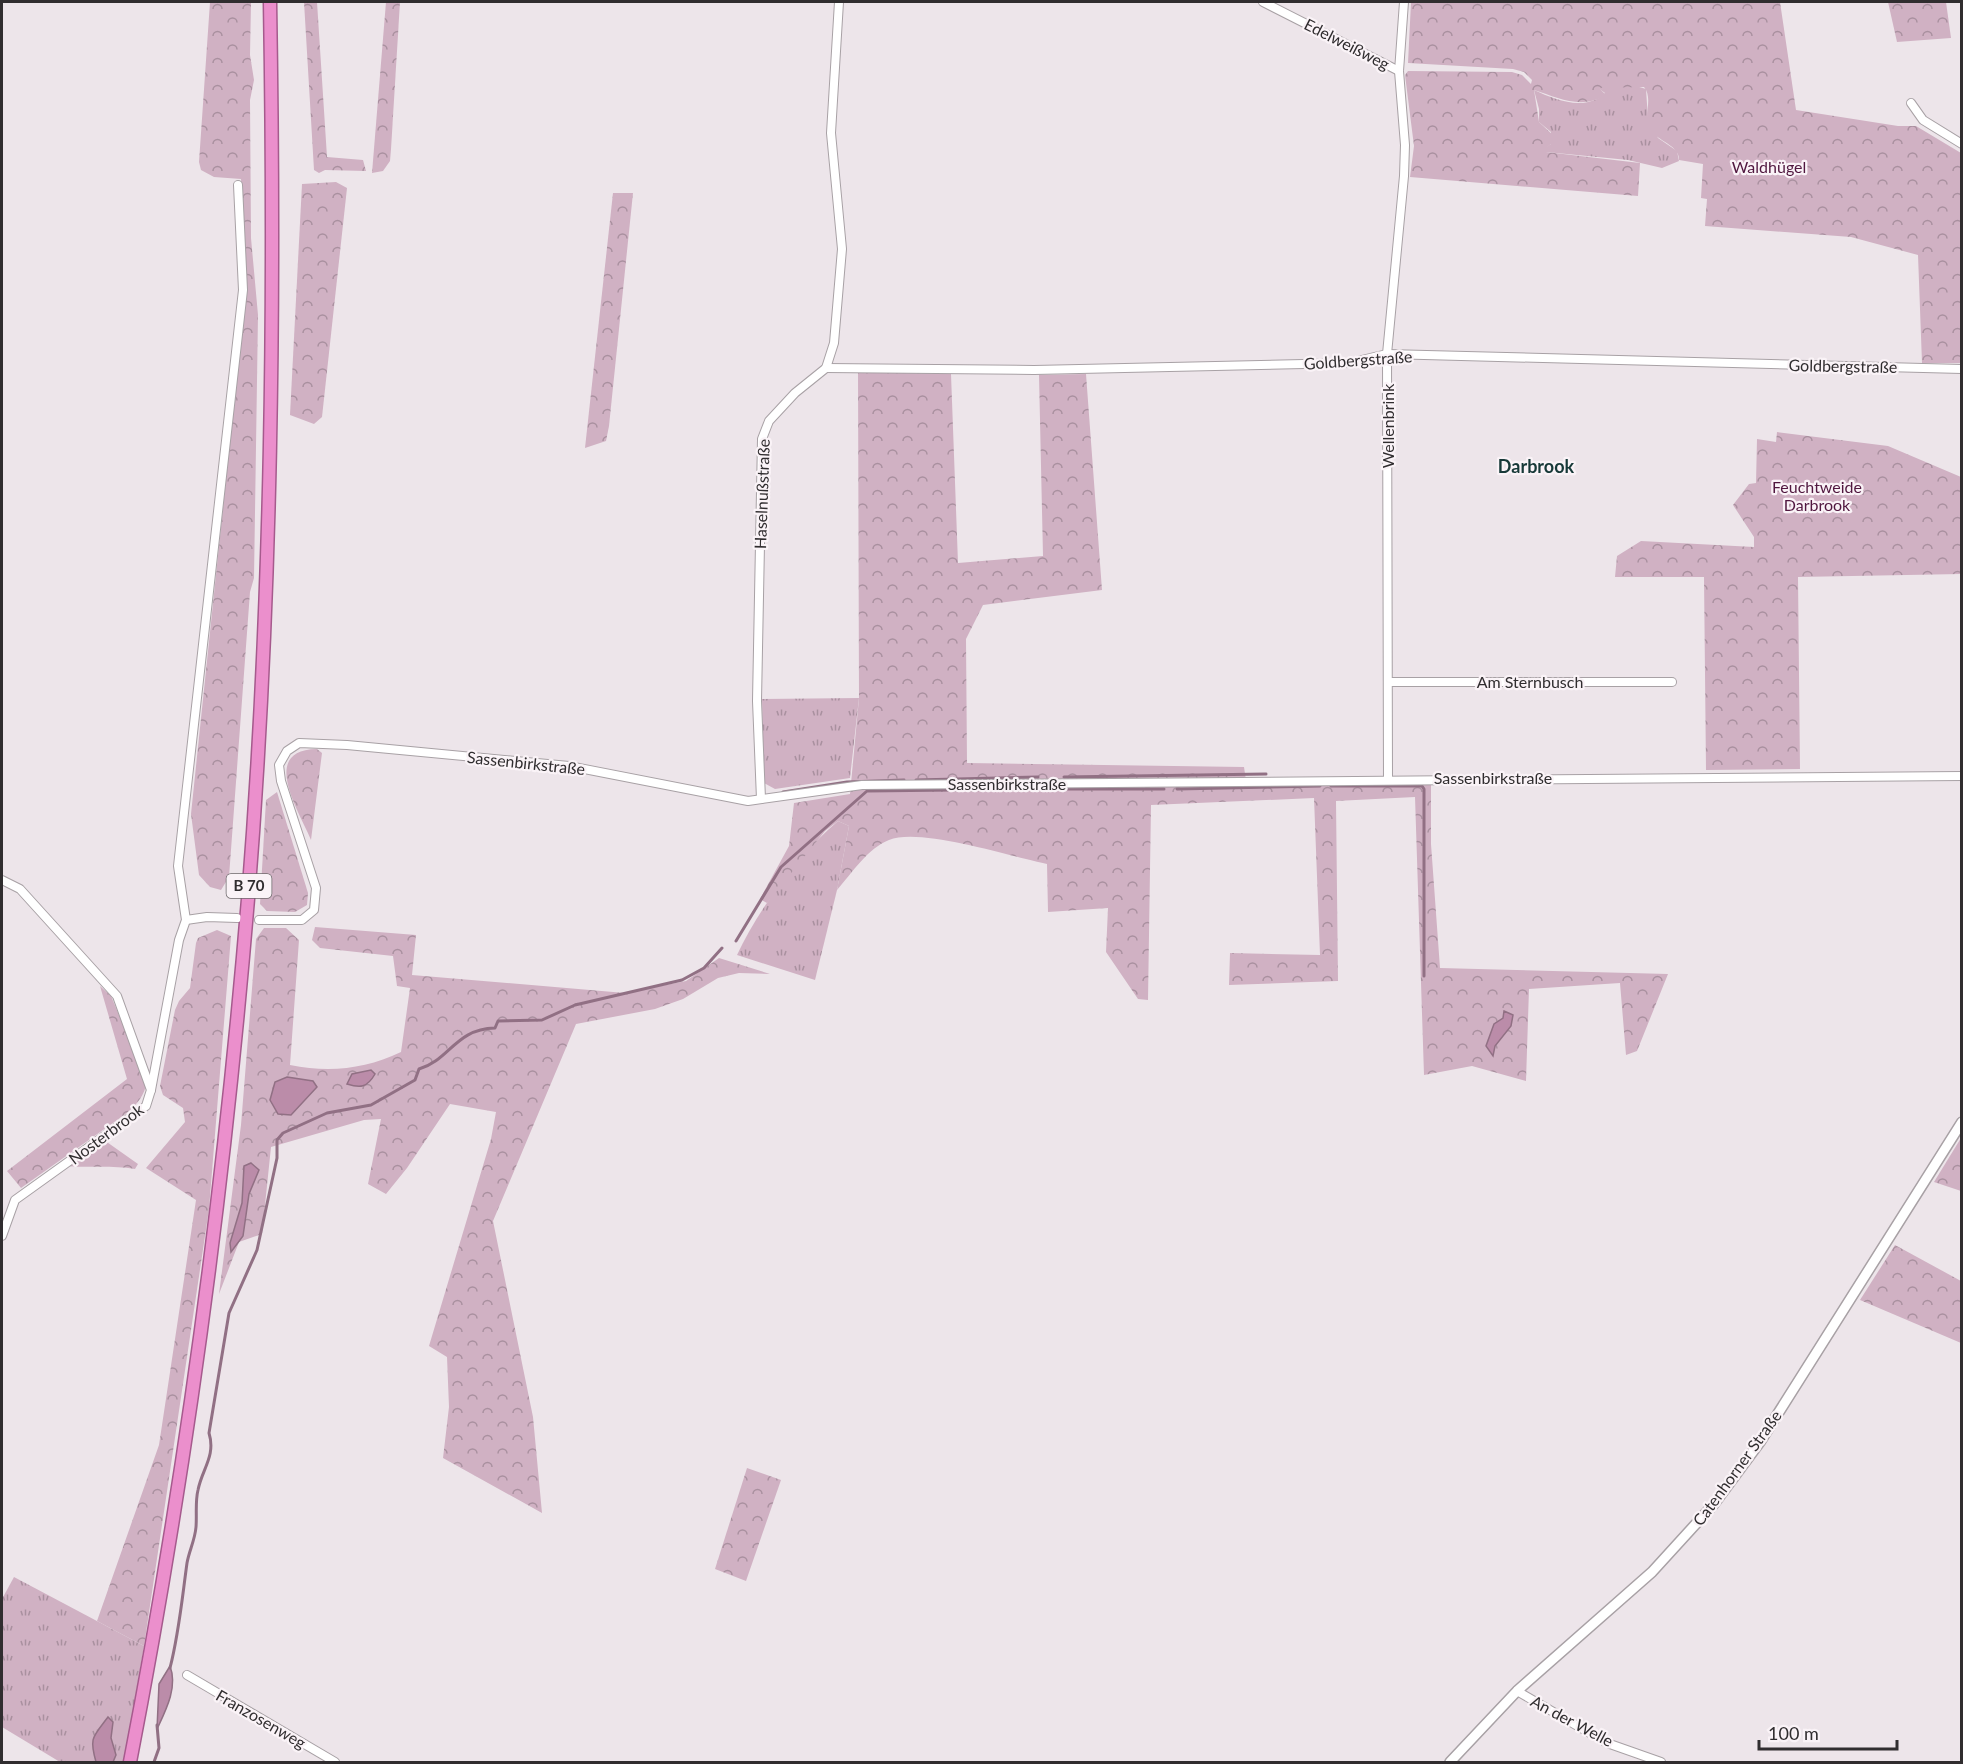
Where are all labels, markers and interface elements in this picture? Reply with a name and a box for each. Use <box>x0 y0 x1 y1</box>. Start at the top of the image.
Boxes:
street label: Edelweißweg <box>1301 14 1393 73</box>
park label: Waldhügel <box>1732 157 1806 176</box>
street label: Goldbergstraße <box>1303 346 1413 373</box>
street label: Goldbergstraße <box>1788 355 1898 376</box>
street label: Wellenbrink <box>1378 383 1397 468</box>
street label: Haselnußstraße <box>750 439 773 549</box>
district label: Darbrook <box>1498 455 1575 477</box>
park label: Feuchtweide Darbrook <box>1772 477 1862 514</box>
street label: Am Sternbusch <box>1477 672 1583 691</box>
street label: Sassenbirkstraße <box>466 747 586 778</box>
street label: Sassenbirkstraße <box>1434 768 1552 787</box>
street label: Sassenbirkstraße <box>948 774 1066 793</box>
road number: B 70 <box>226 874 272 898</box>
street label: Nosterbrook <box>65 1099 148 1168</box>
street label: Catenhorner Straße <box>1688 1406 1785 1529</box>
street label: Franzosenweg <box>213 1685 310 1752</box>
street label: An der Welle <box>1528 1691 1617 1750</box>
scale bar <box>1759 1713 1897 1751</box>
text: 100 m <box>1768 1722 1819 1744</box>

